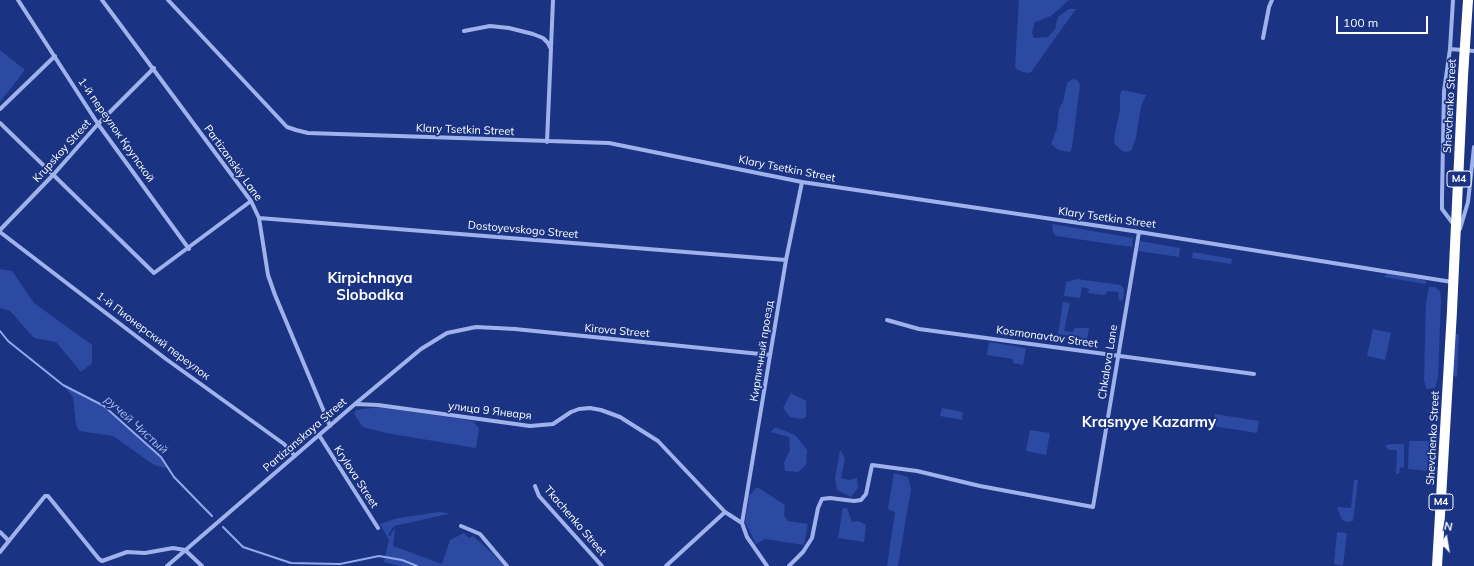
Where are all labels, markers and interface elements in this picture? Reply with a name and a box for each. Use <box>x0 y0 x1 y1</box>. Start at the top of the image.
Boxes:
scale bar <box>1338 8 1430 34</box>
text: 100 m <box>1343 15 1378 30</box>
street label: Shevchenko Street <box>1441 59 1459 153</box>
street label: 1-й переулок Крупской <box>75 75 157 185</box>
street label: Krupskoy Street <box>30 117 94 185</box>
street label: Klary Tsetkin Street <box>416 122 514 138</box>
street label: Partizanskiy Lane <box>201 123 265 203</box>
street label: Klary Tsetkin Street <box>737 153 837 185</box>
road number: M4 <box>1447 171 1471 187</box>
street label: Klary Tsetkin Street <box>1057 205 1157 231</box>
street label: Dostoyevskogo Street <box>467 219 579 241</box>
district label: Kirpichnaya Slobodka <box>327 269 413 304</box>
street label: 1-й Пионерский переулок <box>94 289 212 383</box>
street label: Кирпичный проезд <box>747 300 777 402</box>
street label: Kirova Street <box>584 322 650 340</box>
street label: Kosmonavtov Street <box>995 323 1099 351</box>
street label: Chkalova Lane <box>1096 324 1120 400</box>
street label: Shevchenko Street <box>1424 391 1442 485</box>
water label: ручей Чистый <box>101 393 171 457</box>
street label: Partizanskaya Street <box>261 395 349 475</box>
street label: улица 9 Января <box>447 399 533 423</box>
district label: Krasnyye Kazarmy <box>1082 413 1216 431</box>
street label: Krylova Street <box>331 443 381 511</box>
street label: Tkachenko Street <box>541 483 609 559</box>
road number: M4 <box>1429 494 1453 510</box>
north arrow <box>1426 518 1466 558</box>
text: N <box>1443 519 1454 534</box>

